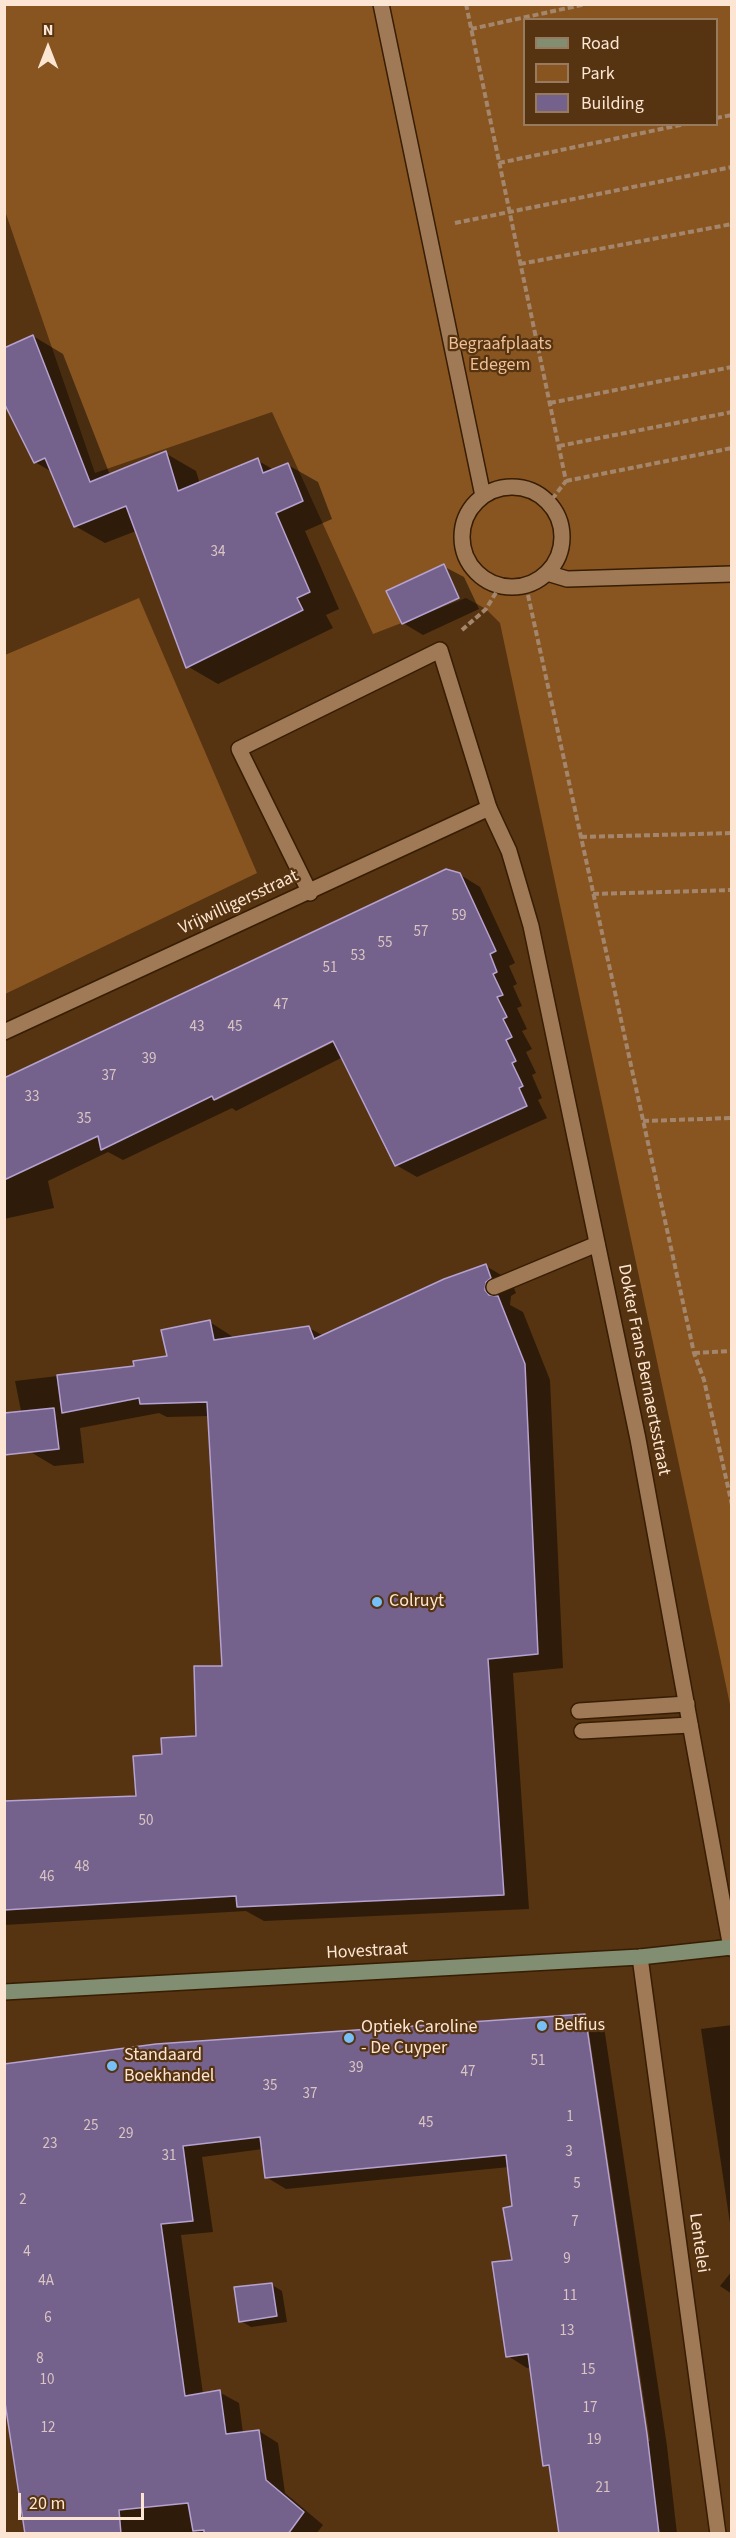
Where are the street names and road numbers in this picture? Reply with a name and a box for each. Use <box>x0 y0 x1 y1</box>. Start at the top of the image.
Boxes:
street label: Vrijwilligersstraat <box>176 866 302 940</box>
street label: Dokter Frans Bernaertsstraat <box>612 1263 674 1477</box>
street label: Hovestraat <box>326 1939 408 1965</box>
street label: Lentelei <box>683 2212 713 2274</box>

